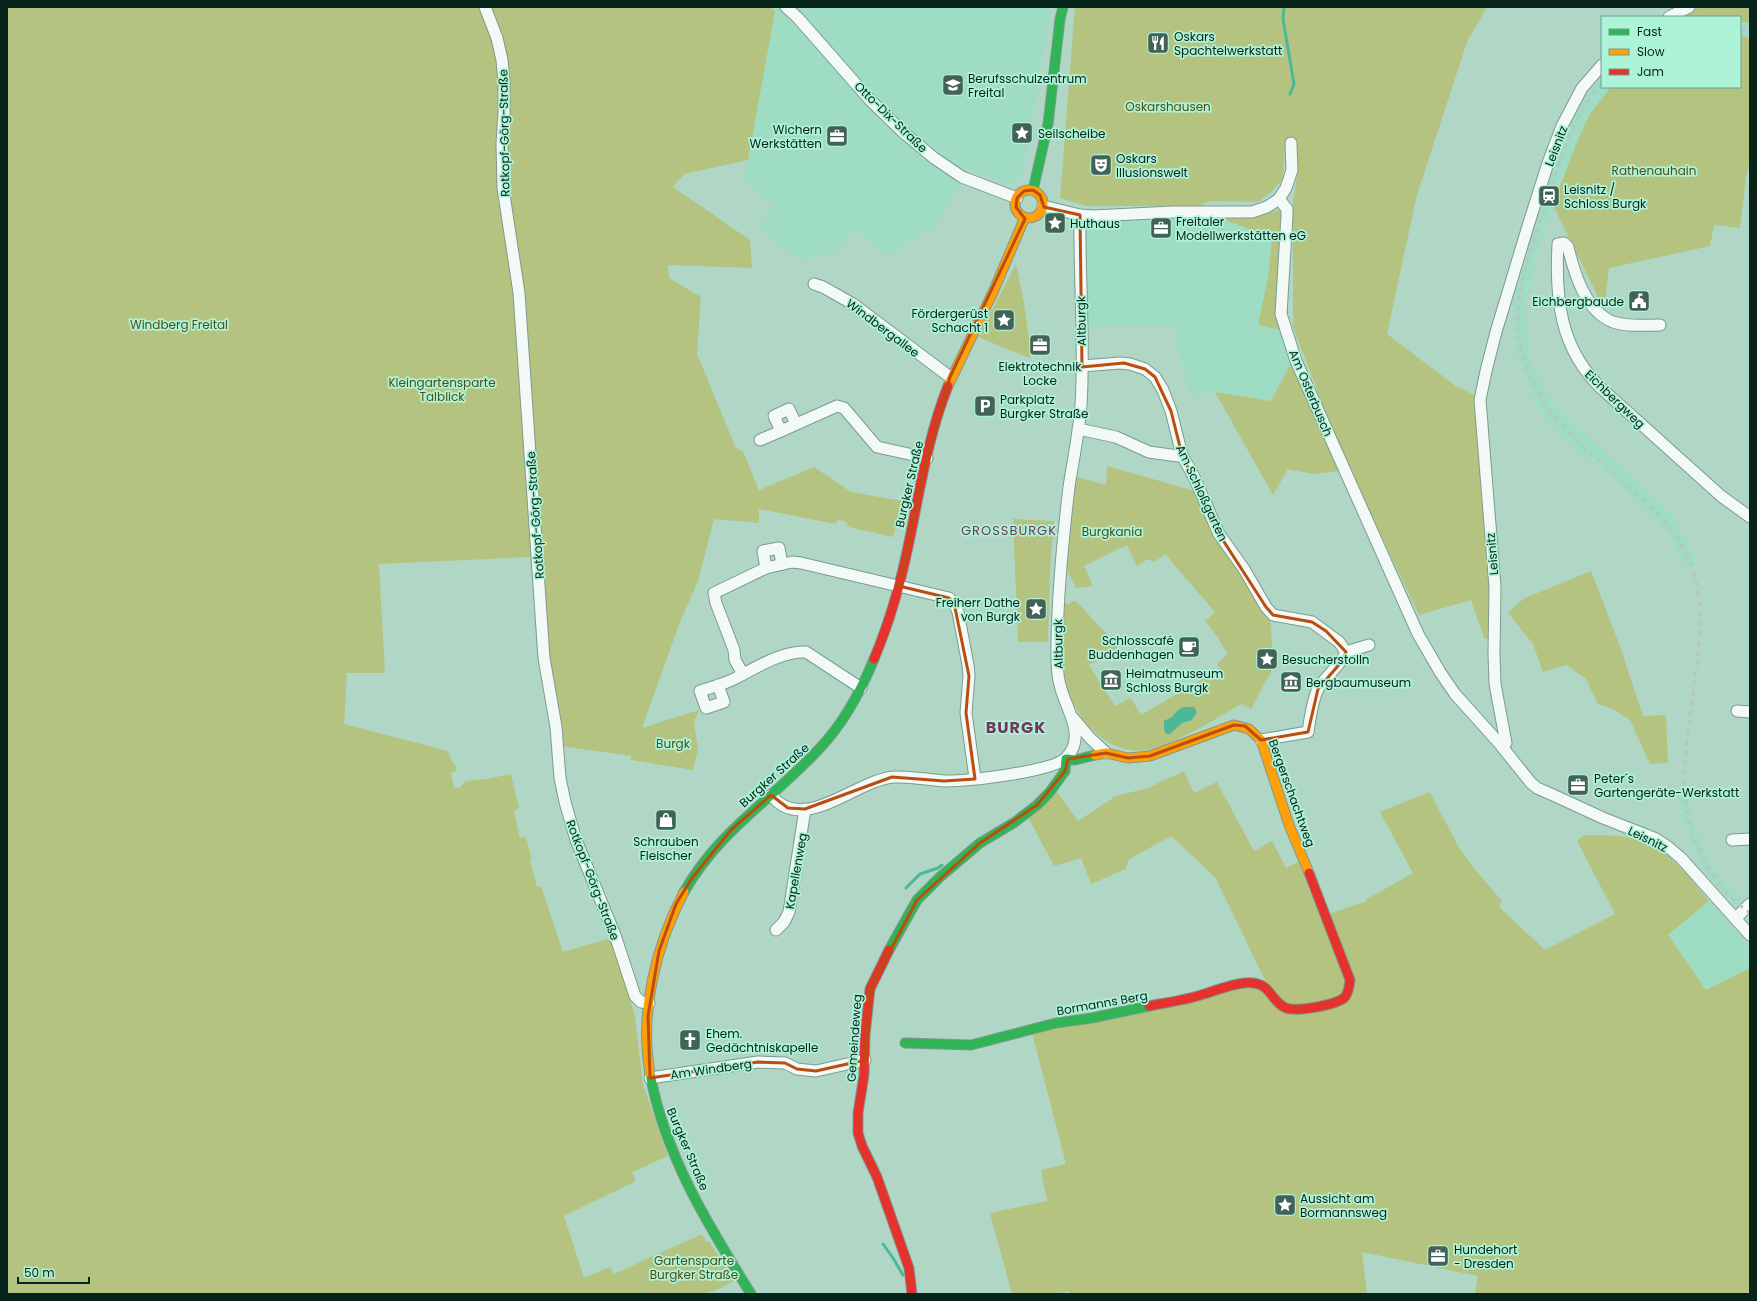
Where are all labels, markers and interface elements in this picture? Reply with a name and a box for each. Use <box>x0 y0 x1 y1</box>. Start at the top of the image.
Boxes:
legend <box>1601 16 1741 88</box>
text: Fast <box>1637 23 1662 40</box>
place label: Oskars Spachtelwerkstatt <box>1174 28 1282 59</box>
restaurant icon: Oskars Spachtelwerkstatt <box>1145 30 1171 56</box>
text: Slow <box>1637 43 1665 60</box>
text: Jam <box>1637 63 1664 80</box>
street label: Rotkopf-Görg-Straße <box>494 69 514 197</box>
place label: Berufsschulzentrum Freital <box>968 70 1087 101</box>
school or university icon: Berufsschulzentrum Freital <box>940 72 966 98</box>
street label: Otto-Dix-Straße <box>851 78 931 156</box>
park label: Oskarshausen <box>1125 98 1211 115</box>
place icon: Seilscheibe <box>1009 120 1035 146</box>
place label: Wichern Werkstätten <box>750 121 822 152</box>
office icon: Wichern Werkstätten <box>824 123 850 149</box>
street label: Leisnitz <box>1540 123 1572 169</box>
place label: Seilscheibe <box>1038 125 1106 142</box>
place label: Oskars Illusionswelt <box>1116 150 1188 181</box>
theatre icon: Oskars Illusionswelt <box>1088 152 1114 178</box>
park label: Rathenauhain <box>1612 162 1696 179</box>
place label: Leisnitz / Schloss Burgk <box>1564 181 1647 212</box>
station icon: Leisnitz / Schloss Burgk <box>1536 183 1562 209</box>
place icon: Huthaus <box>1042 210 1068 236</box>
place label: Freitaler Modellwerkstätten eG <box>1176 213 1306 244</box>
place label: Huthaus <box>1070 215 1120 232</box>
office icon: Freitaler Modellwerkstätten eG <box>1148 215 1174 241</box>
public building icon: Eichbergbaude <box>1626 288 1652 314</box>
place label: Eichbergbaude <box>1532 293 1624 310</box>
street label: Windbergallee <box>843 295 923 361</box>
street label: Altburgk <box>1072 295 1090 346</box>
place label: Fördergerüst Schacht 1 <box>911 305 988 336</box>
place icon: Fördergerüst Schacht 1 <box>991 307 1017 333</box>
park label: Windberg Freital <box>130 316 228 333</box>
office icon: Elektrotechnik Locke <box>1027 332 1053 358</box>
street label: Am Osterbusch <box>1285 347 1337 439</box>
place label: Elektrotechnik Locke <box>999 358 1082 389</box>
street label: Eichbergweg <box>1581 366 1649 432</box>
park label: Kleingartensparte Talblick <box>388 374 496 405</box>
place label: Parkplatz Burgker Straße <box>1000 391 1089 422</box>
parking icon: Parkplatz Burgker Straße <box>972 393 998 419</box>
street label: Burgker Straße <box>891 439 927 529</box>
street label: Am Schloßgarten <box>1172 442 1232 544</box>
street label: Rotkopf-Görg-Straße <box>522 451 548 579</box>
district label: GROSSBURGK <box>961 521 1057 540</box>
park label: Burgkania <box>1082 523 1142 540</box>
street label: Leisnitz <box>1482 532 1502 576</box>
place label: Freiherr Dathe von Burgk <box>936 594 1021 625</box>
place icon: Freiherr Dathe von Burgk <box>1023 596 1049 622</box>
street label: Altburgk <box>1049 618 1067 669</box>
place label: Schlosscafé Buddenhagen <box>1089 632 1174 663</box>
cafe icon: Schlosscafé Buddenhagen <box>1176 634 1202 660</box>
place icon: Besucherstolln <box>1254 646 1280 672</box>
place label: Besucherstolln <box>1282 651 1370 668</box>
place label: Heimatmuseum Schloss Burgk <box>1126 665 1223 696</box>
museum icon: Heimatmuseum Schloss Burgk <box>1098 667 1124 693</box>
museum icon: Bergbaumuseum <box>1278 669 1304 695</box>
place label: Bergbaumuseum <box>1306 674 1411 691</box>
district label: BURGK <box>986 716 1046 739</box>
park label: Burgk <box>656 735 691 752</box>
street label: Bergerschachtweg <box>1265 737 1319 849</box>
street label: Burgker Straße <box>735 739 813 811</box>
place label: Peter´s Gartengeräte-Werkstatt <box>1594 770 1739 801</box>
office icon: Peter´s Gartengeräte-Werkstatt <box>1565 772 1591 798</box>
shop icon: Schrauben Fleischer <box>653 807 679 833</box>
street label: Rotkopf-Görg-Straße <box>562 817 624 943</box>
street label: Leisnitz <box>1625 822 1671 856</box>
street label: Kapellenweg <box>781 831 811 911</box>
place label: Schrauben Fleischer <box>633 833 699 864</box>
street label: Bormanns Berg <box>1055 987 1149 1019</box>
street label: Gemeindeweg <box>842 993 866 1083</box>
place label: Ehem. Gedächtniskapelle <box>706 1025 818 1056</box>
church icon: Ehem. Gedächtniskapelle <box>677 1027 703 1053</box>
street label: Am Windberg <box>669 1055 753 1083</box>
street label: Burgker Straße <box>663 1105 713 1193</box>
place label: Aussicht am Bormannsweg <box>1300 1190 1387 1221</box>
place icon: Aussicht am Bormannsweg <box>1272 1192 1298 1218</box>
place label: Hundehort - Dresden <box>1454 1241 1517 1272</box>
office icon: Hundehort - Dresden <box>1425 1243 1451 1269</box>
park label: Gartensparte Burgker Straße <box>650 1252 738 1283</box>
scale bar <box>18 1259 89 1285</box>
text: 50 m <box>24 1264 55 1281</box>

